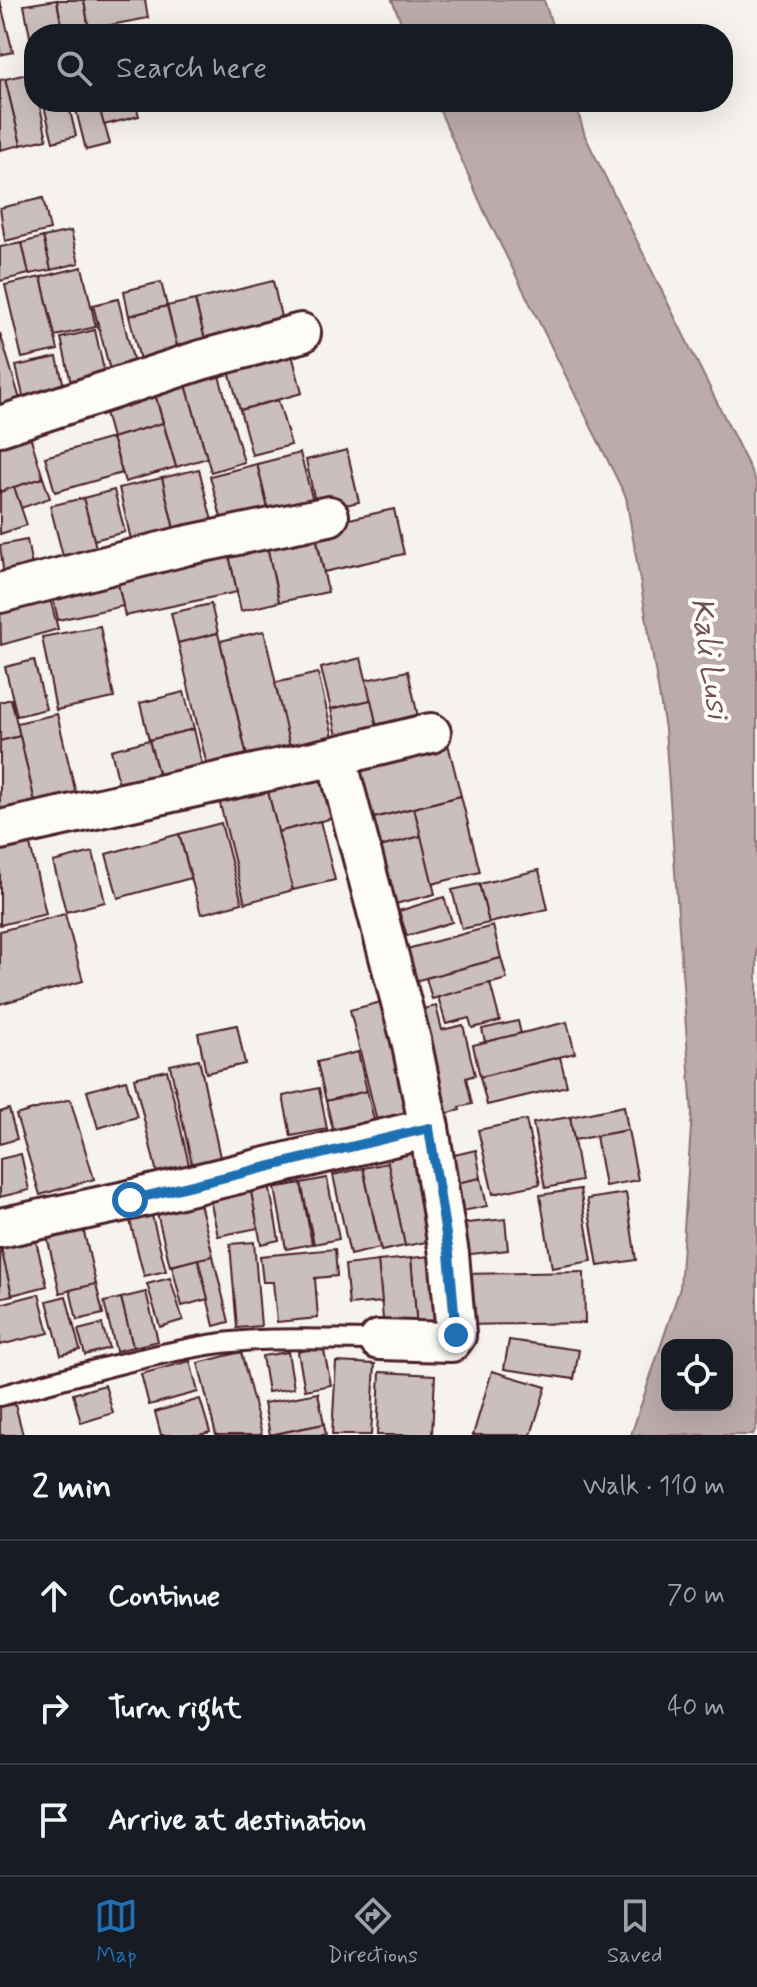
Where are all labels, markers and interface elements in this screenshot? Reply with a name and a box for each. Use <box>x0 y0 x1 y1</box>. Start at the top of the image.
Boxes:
search box <box>24 24 733 112</box>
icon: search <box>52 46 96 90</box>
text: Search here <box>116 49 267 88</box>
water label: Kali Lusi <box>680 595 739 724</box>
route start <box>112 1182 148 1218</box>
route end <box>438 1317 474 1353</box>
map controls <box>661 1339 733 1411</box>
button: locate <box>661 1339 733 1411</box>
text: 2 min <box>32 1465 112 1510</box>
text: Walk · 110 m <box>583 1470 725 1504</box>
icon: ahead <box>32 1574 76 1618</box>
text: Continue <box>108 1577 220 1616</box>
text: 70 m <box>667 1579 725 1613</box>
icon: right <box>32 1686 76 1730</box>
text: Turn right <box>108 1689 241 1728</box>
text: 40 m <box>667 1691 725 1725</box>
icon: arrive <box>32 1798 76 1842</box>
text: Arrive at destination <box>108 1801 366 1840</box>
tab: Map <box>94 1894 138 1970</box>
tab: Directions <box>327 1894 418 1970</box>
tab: Saved <box>607 1894 662 1970</box>

